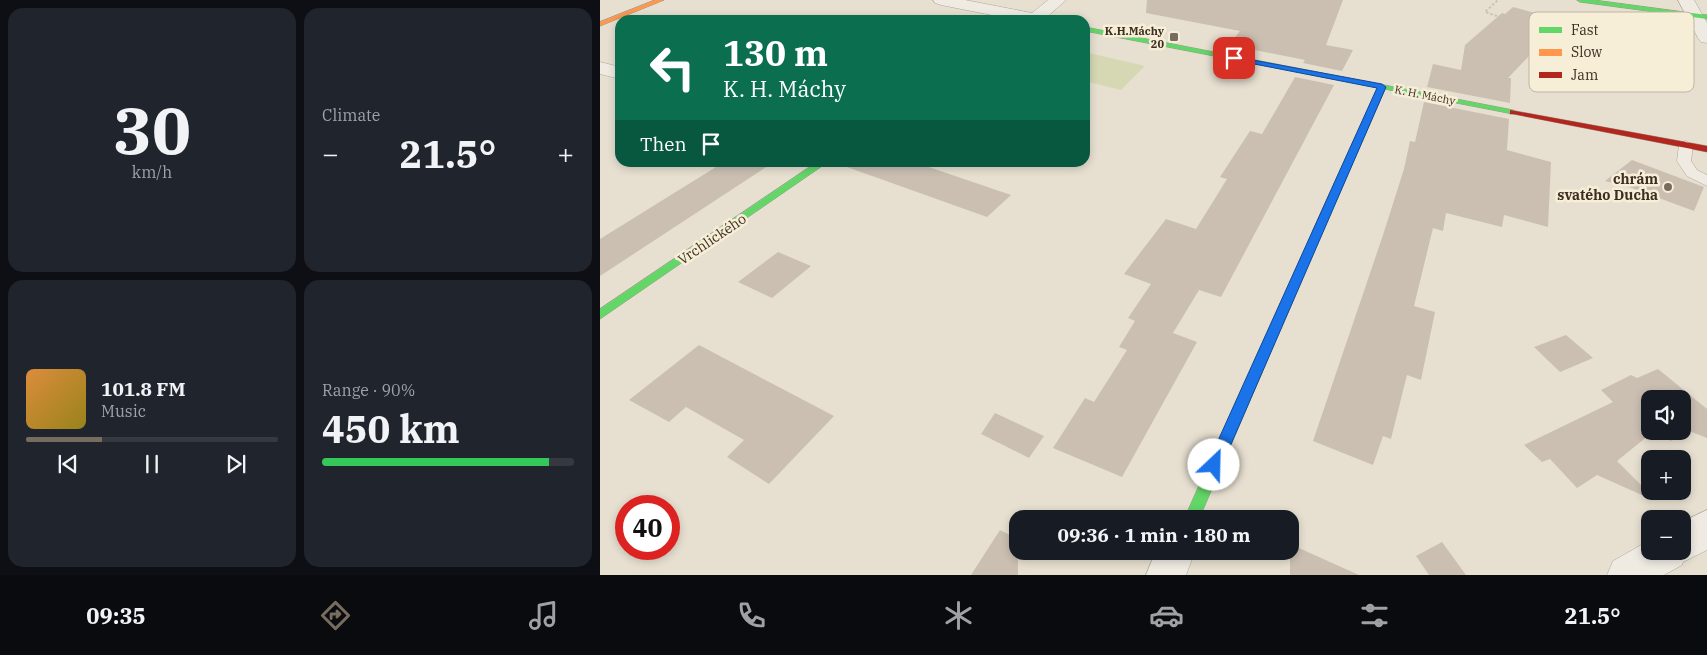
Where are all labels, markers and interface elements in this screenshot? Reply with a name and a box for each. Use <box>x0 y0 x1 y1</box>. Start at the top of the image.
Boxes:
legend <box>1529 12 1694 92</box>
text: Fast <box>1571 21 1599 39</box>
place label: K.H.Máchy 20 <box>1105 24 1165 51</box>
text: 130 m <box>723 30 828 76</box>
marker: K.H.Máchy 20 <box>1168 31 1180 43</box>
icon: left <box>640 35 705 100</box>
pin <box>1213 37 1255 79</box>
text: Slow <box>1571 43 1602 61</box>
icon: arrive <box>1220 44 1248 72</box>
text: Jam <box>1571 66 1598 84</box>
text: K. H. Máchy <box>723 74 846 103</box>
street label: K. H. Máchy <box>1393 82 1457 108</box>
text: 30 <box>113 87 191 172</box>
text: Climate <box>322 105 380 125</box>
text: 21.5° <box>400 129 496 178</box>
icon: arrive <box>697 130 725 158</box>
text: Then <box>640 132 687 156</box>
text: − <box>322 135 339 172</box>
text: + <box>557 135 574 172</box>
text: km/h <box>132 162 172 182</box>
place label: chrám svatého Ducha <box>1557 170 1658 204</box>
marker: chrám svatého Ducha <box>1662 181 1674 193</box>
street label: Vrchlického <box>674 209 750 268</box>
text: 101.8 FM <box>101 377 186 401</box>
text: Range · 90% <box>322 380 415 400</box>
map controls <box>1641 390 1691 560</box>
button: sound <box>1641 390 1691 440</box>
text: Music <box>101 401 146 421</box>
text: 450 km <box>322 404 460 453</box>
position arrow <box>1187 438 1239 490</box>
icon: previous <box>54 450 82 478</box>
icon: pause <box>138 450 166 478</box>
icon: next <box>222 450 250 478</box>
button: + <box>1641 450 1691 500</box>
speed limit sign: 40 <box>615 495 680 560</box>
button: − <box>1641 510 1691 560</box>
text: 09:36 · 1 min · 180 m <box>1058 523 1250 547</box>
icon: directions <box>318 598 353 633</box>
icon: music <box>526 598 561 633</box>
icon: phone <box>734 598 769 633</box>
icon: climate <box>941 598 976 633</box>
icon: car <box>1149 598 1184 633</box>
icon: filters <box>1357 598 1392 633</box>
text: 09:35 <box>86 601 146 630</box>
text: 21.5° <box>1565 601 1621 630</box>

